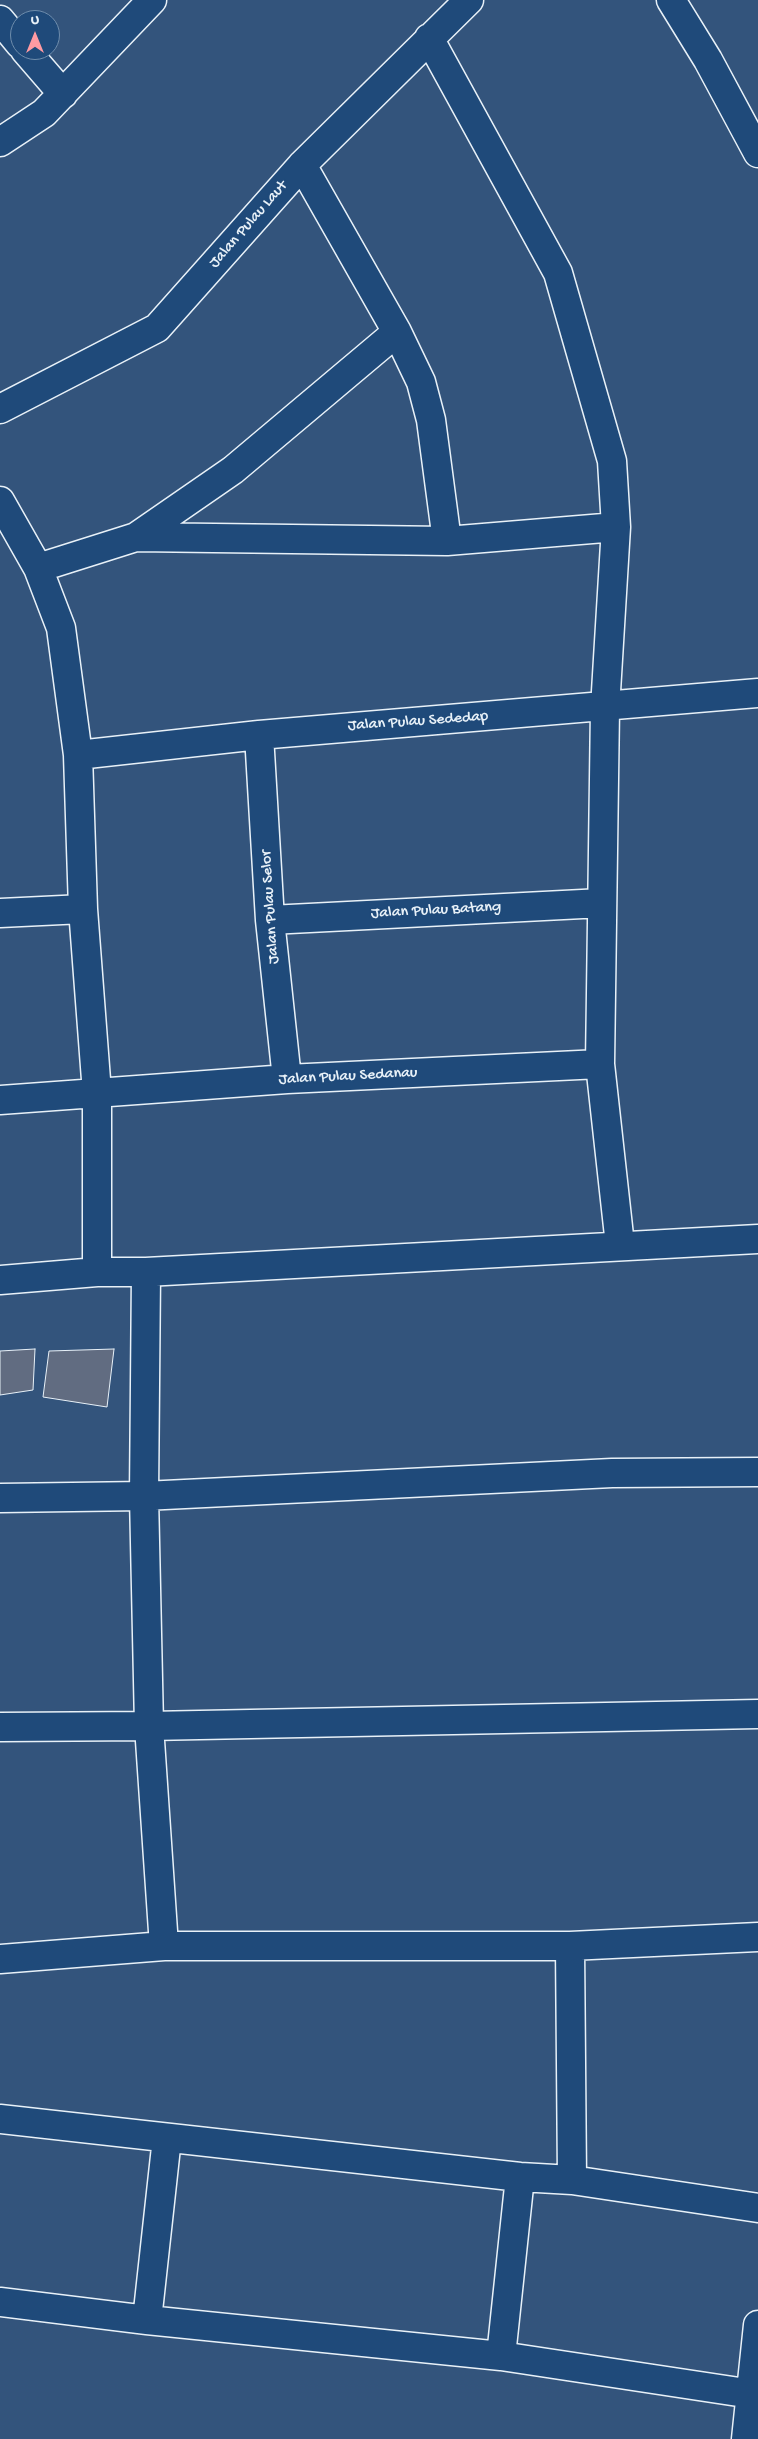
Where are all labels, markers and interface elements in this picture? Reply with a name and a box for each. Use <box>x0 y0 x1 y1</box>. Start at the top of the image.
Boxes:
north arrow <box>10 10 60 60</box>
text: U <box>31 12 39 29</box>
street label: Jalan Pulau Laut <box>206 177 292 273</box>
street label: Jalan Pulau Sededap <box>347 708 489 736</box>
street label: Jalan Pulau Selor <box>257 849 285 965</box>
street label: Jalan Pulau Batang <box>370 898 502 924</box>
street label: Jalan Pulau Sedanau <box>278 1064 418 1090</box>

